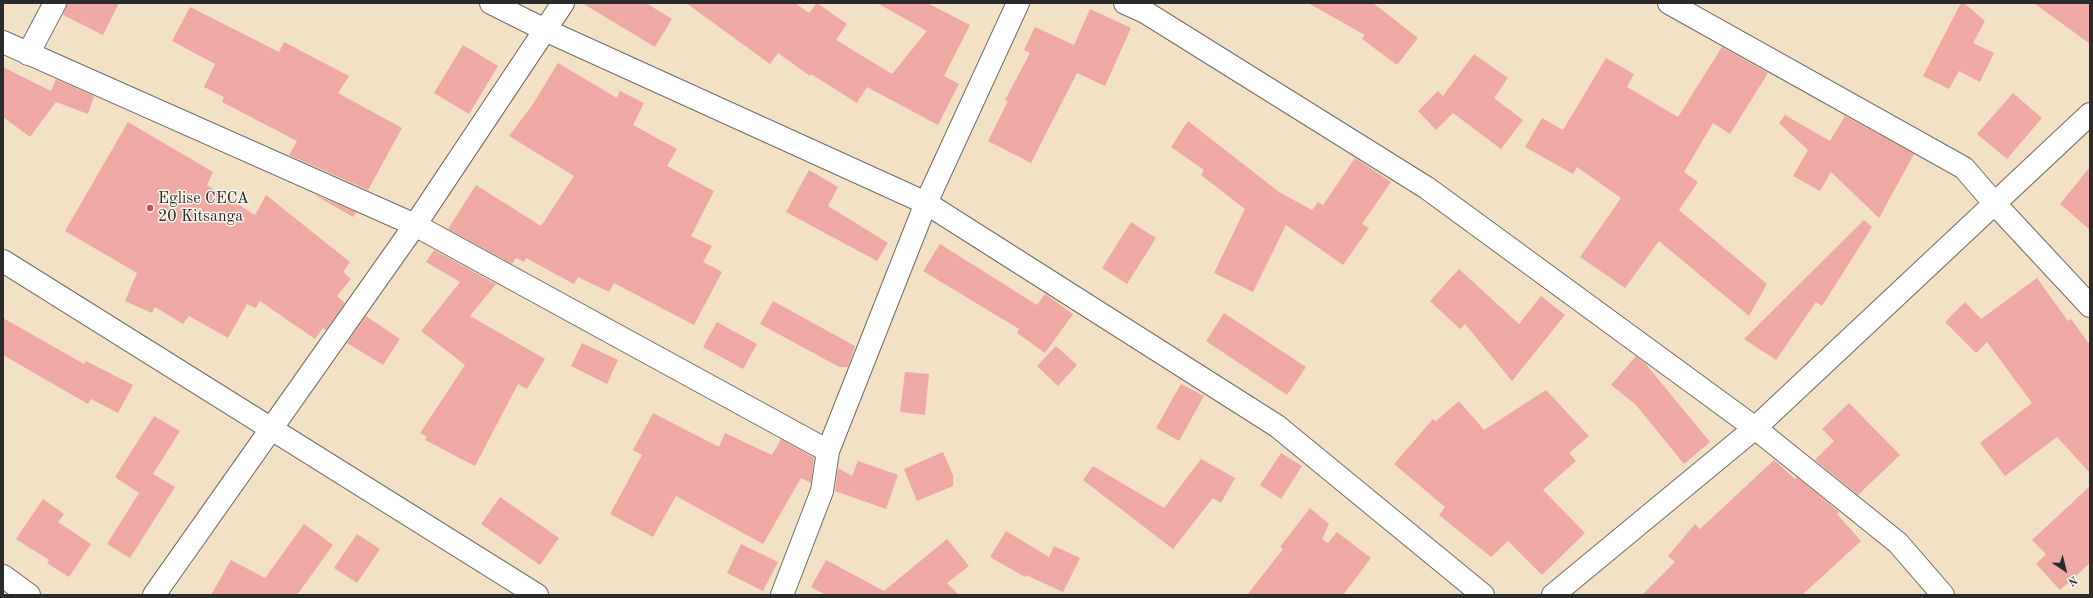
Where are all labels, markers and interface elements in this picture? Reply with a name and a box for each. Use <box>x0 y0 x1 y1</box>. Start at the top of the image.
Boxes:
place label: Eglise CECA 20 Kitsanga <box>158 189 249 227</box>
marker: Eglise CECA 20 Kitsanga <box>145 203 155 213</box>
north arrow <box>2045 550 2085 590</box>
text: N <box>2066 573 2079 587</box>

